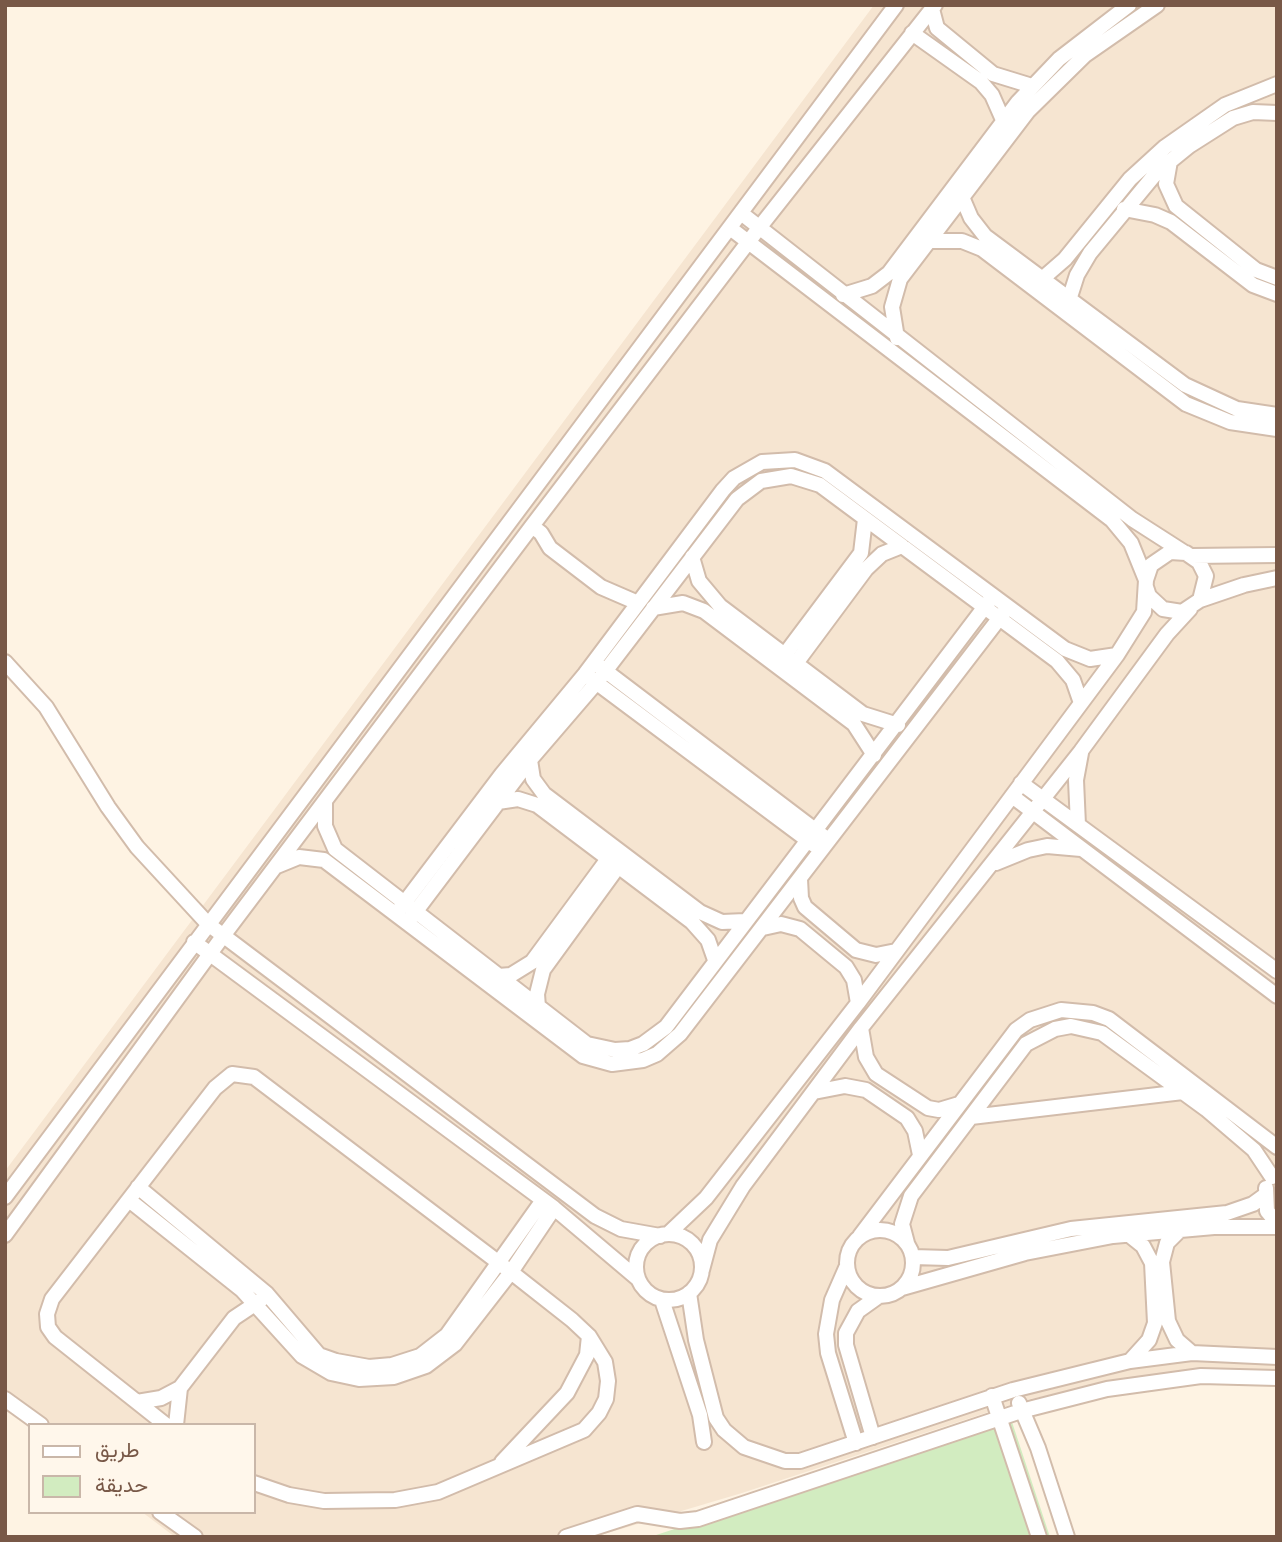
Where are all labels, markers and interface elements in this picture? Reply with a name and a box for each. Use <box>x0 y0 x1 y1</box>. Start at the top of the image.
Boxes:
legend <box>28 1423 256 1514</box>
text: طريق <box>95 1437 140 1463</box>
text: حديقة <box>95 1472 148 1498</box>

